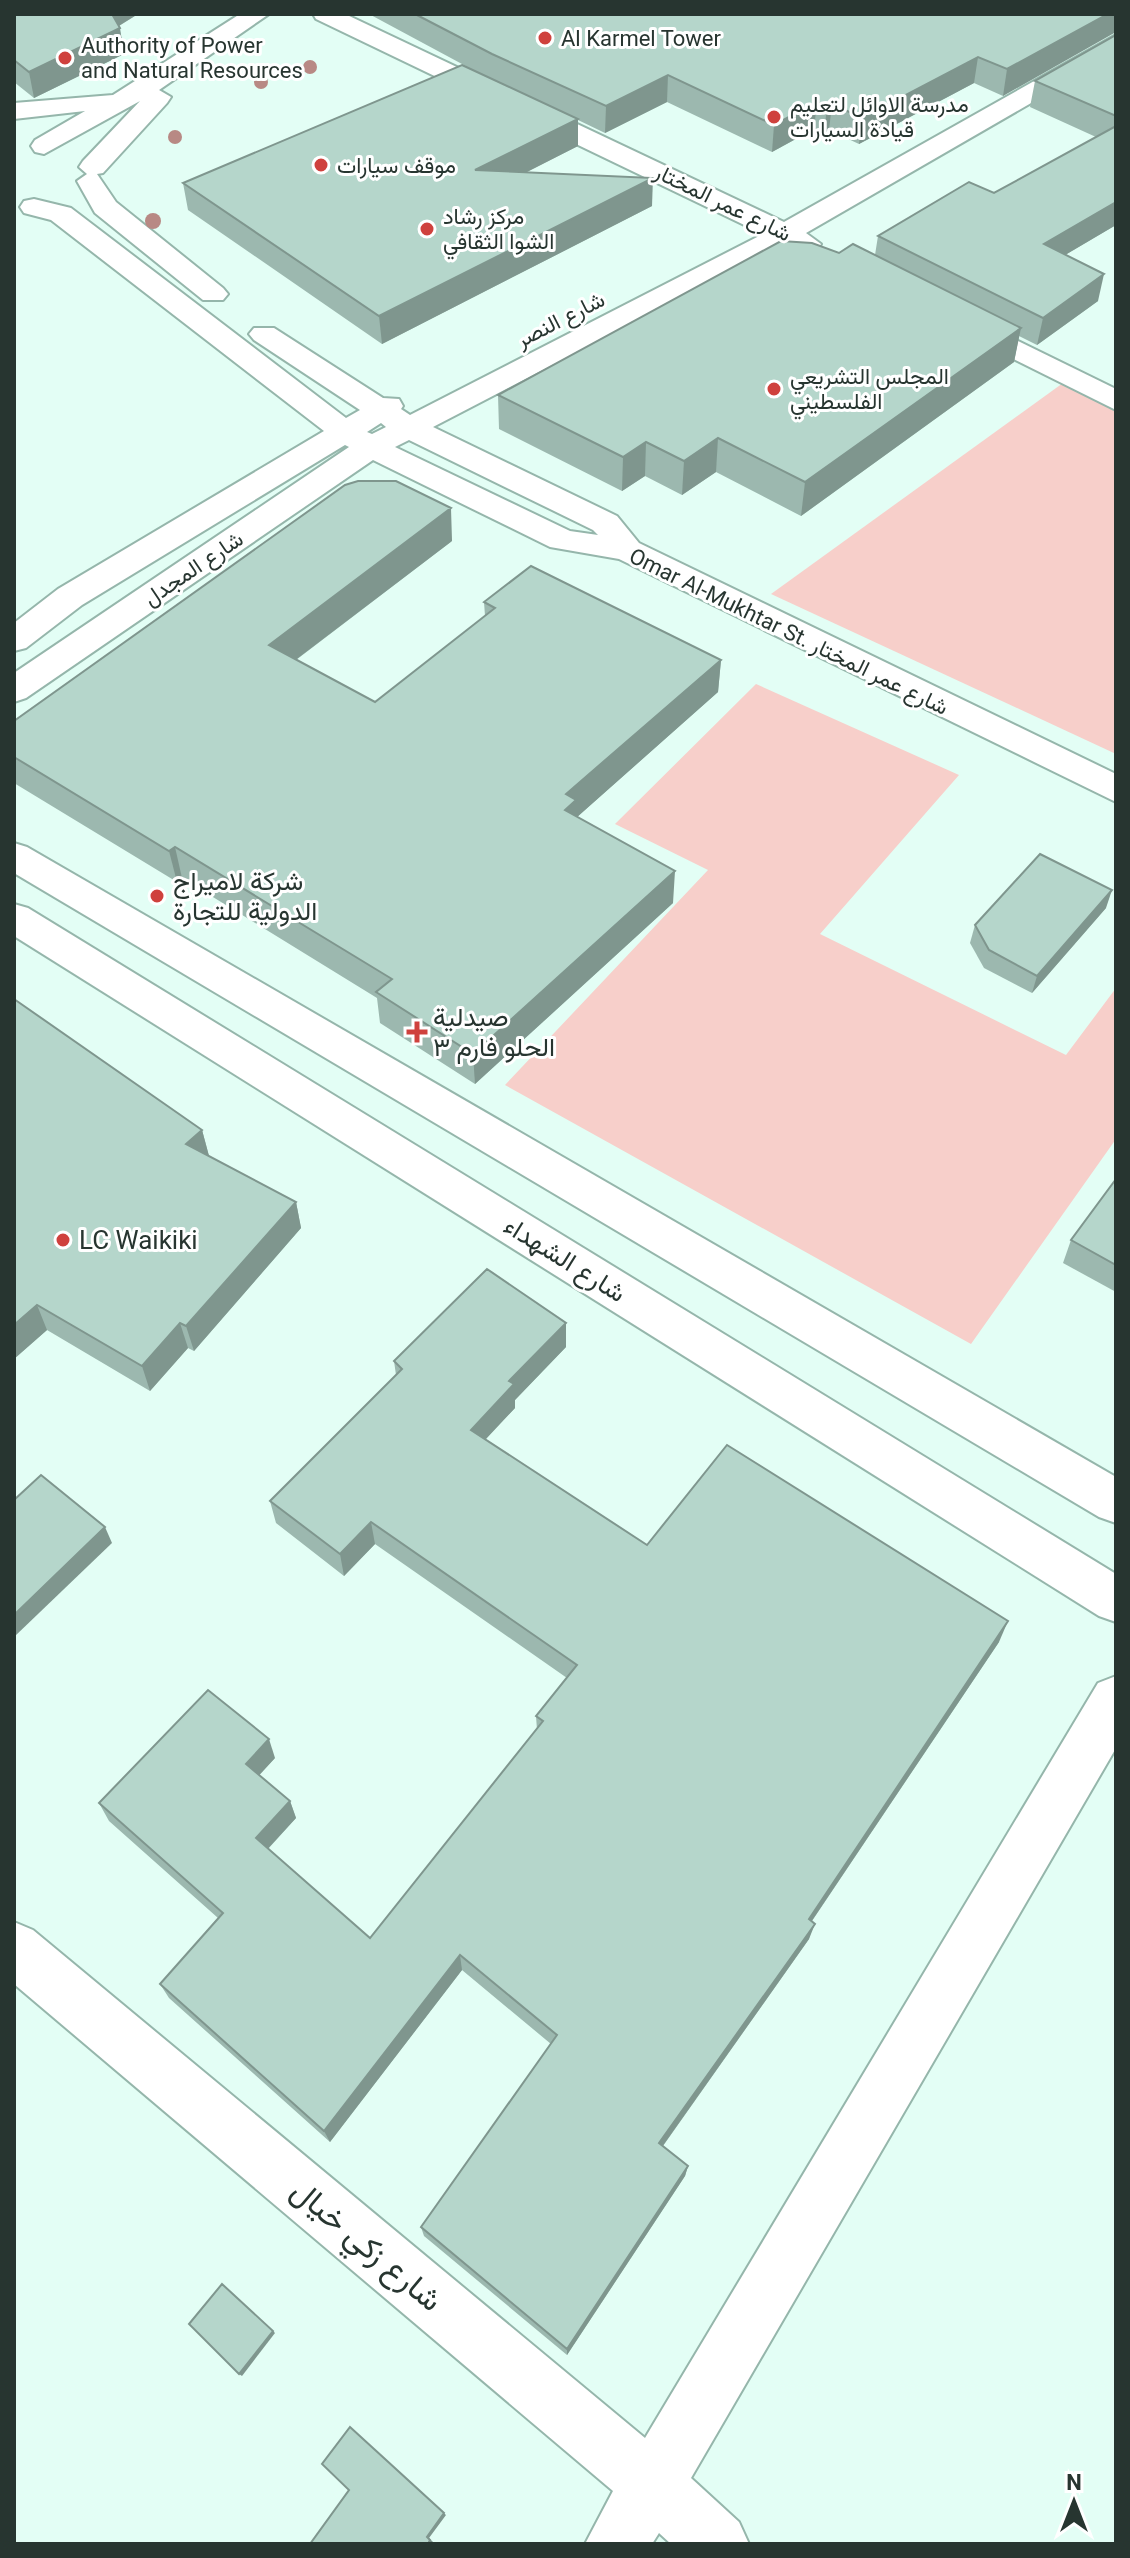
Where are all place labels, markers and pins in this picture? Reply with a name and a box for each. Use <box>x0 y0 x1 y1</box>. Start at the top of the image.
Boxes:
place label: Al Karmel Tower <box>561 26 722 51</box>
marker: Al Karmel Tower <box>536 29 554 47</box>
place label: Authority of Power and Natural Resources <box>81 33 303 83</box>
marker: Authority of Power and Natural Resources <box>56 49 74 67</box>
place label: مدرسة الاوائل لتعليم قيادة السيارات <box>790 92 969 143</box>
marker: مدرسة الاوائل لتعليم قيادة السيارات <box>765 108 783 126</box>
place label: موقف سيارات <box>337 153 456 179</box>
marker: موقف سيارات <box>312 156 330 174</box>
place label: مركز رشاد الشوا الثقافي <box>443 204 554 260</box>
marker: مركز رشاد الشوا الثقافي <box>418 220 436 238</box>
place label: المجلس التشريعي الفلسطيني <box>790 364 949 420</box>
marker: المجلس التشريعي الفلسطيني <box>765 380 783 398</box>
place label: شركة لاميراج الدولية للتجارة <box>173 866 317 927</box>
marker: شركة لاميراج الدولية للتجارة <box>148 887 166 905</box>
place label: صيدلية الحلو فارم ٣ <box>433 1002 555 1064</box>
marker: صيدلية الحلو فارم ٣ <box>408 1023 426 1041</box>
place label: LC Waikiki <box>79 1225 198 1255</box>
marker: LC Waikiki <box>54 1231 72 1249</box>

